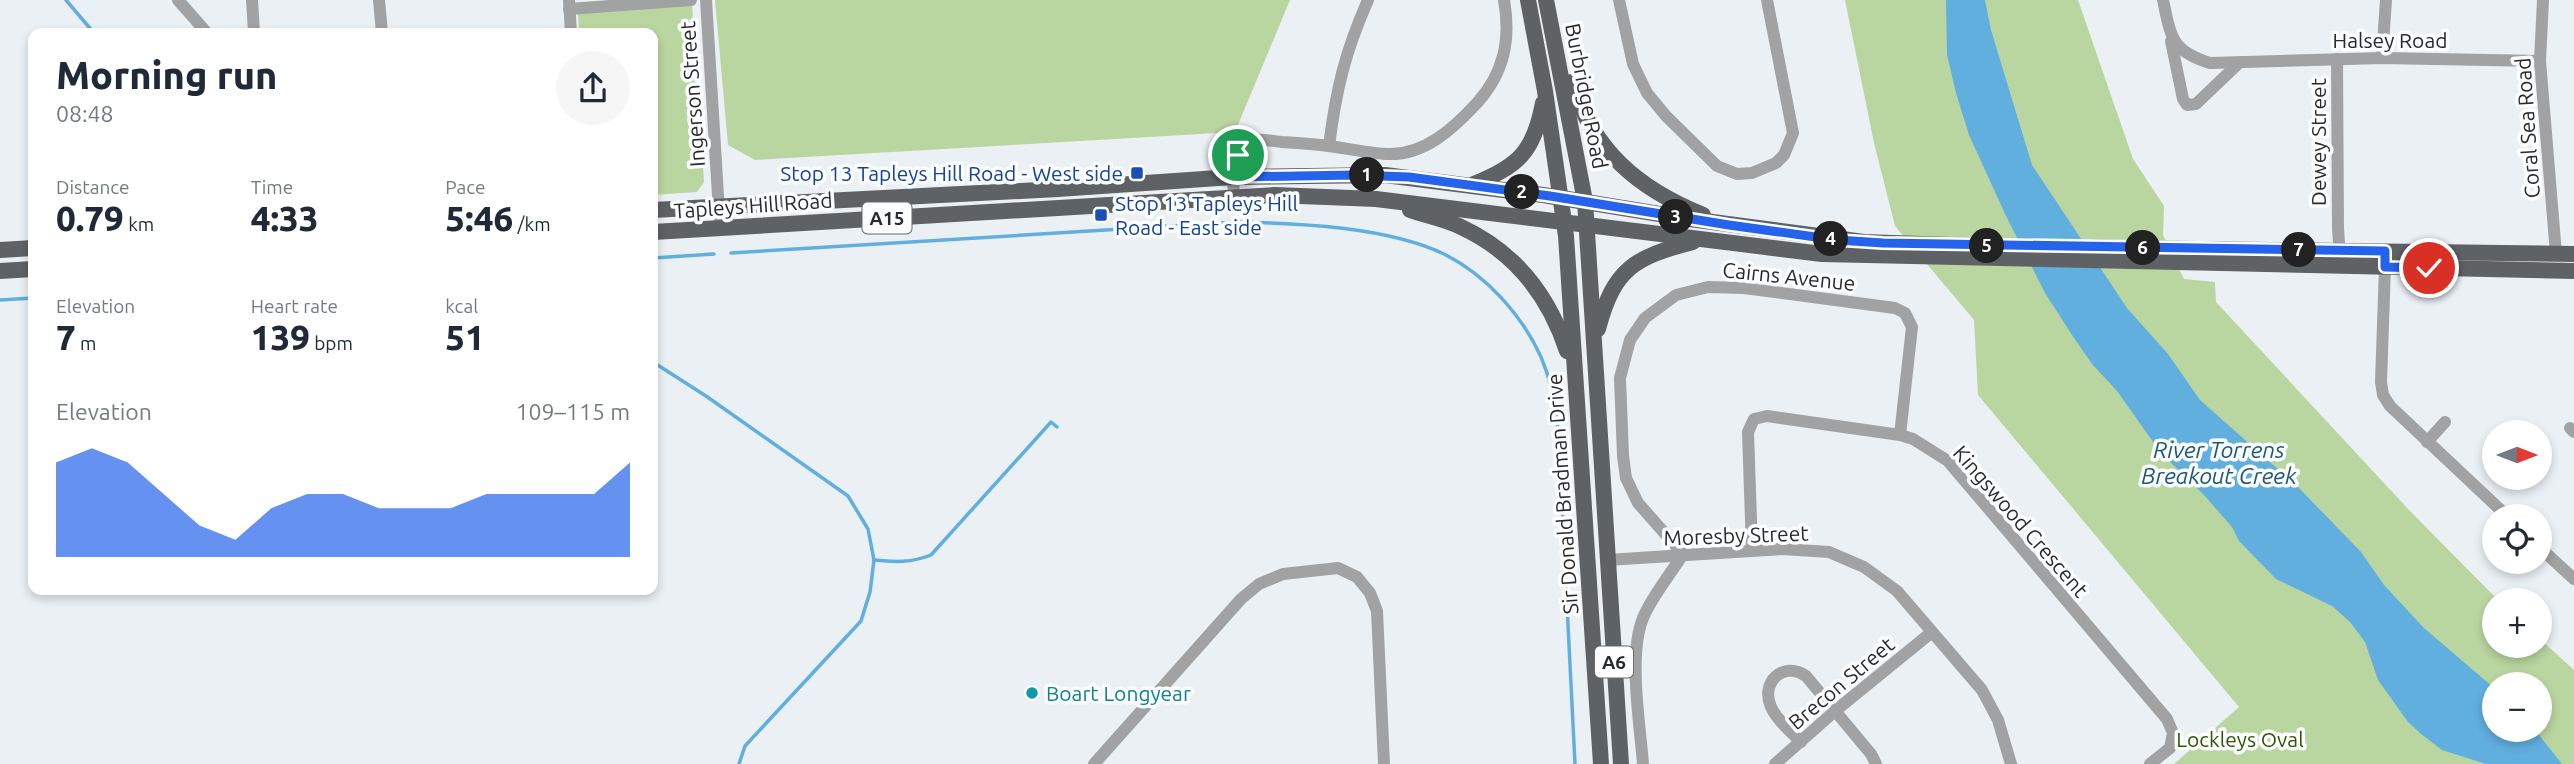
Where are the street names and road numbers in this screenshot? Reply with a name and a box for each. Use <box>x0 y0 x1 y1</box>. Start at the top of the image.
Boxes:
street label: Ingerson Street <box>675 20 709 168</box>
street label: Burbridge Road <box>1561 21 1613 171</box>
street label: Halsey Road <box>2333 28 2447 52</box>
street label: Coral Sea Road <box>2510 57 2544 199</box>
street label: Dewey Street <box>2306 78 2330 206</box>
street label: Tapleys Hill Road <box>673 187 833 223</box>
road number: A15 <box>862 202 912 233</box>
street label: Cairns Avenue <box>1721 257 1857 295</box>
street label: Sir Donald Bradman Drive <box>1542 373 1582 615</box>
street label: Kingswood Crescent <box>1949 440 2093 602</box>
street label: Moresby Street <box>1663 520 1809 550</box>
street label: Brecon Street <box>1783 632 1899 734</box>
road number: A6 <box>1595 646 1633 678</box>

